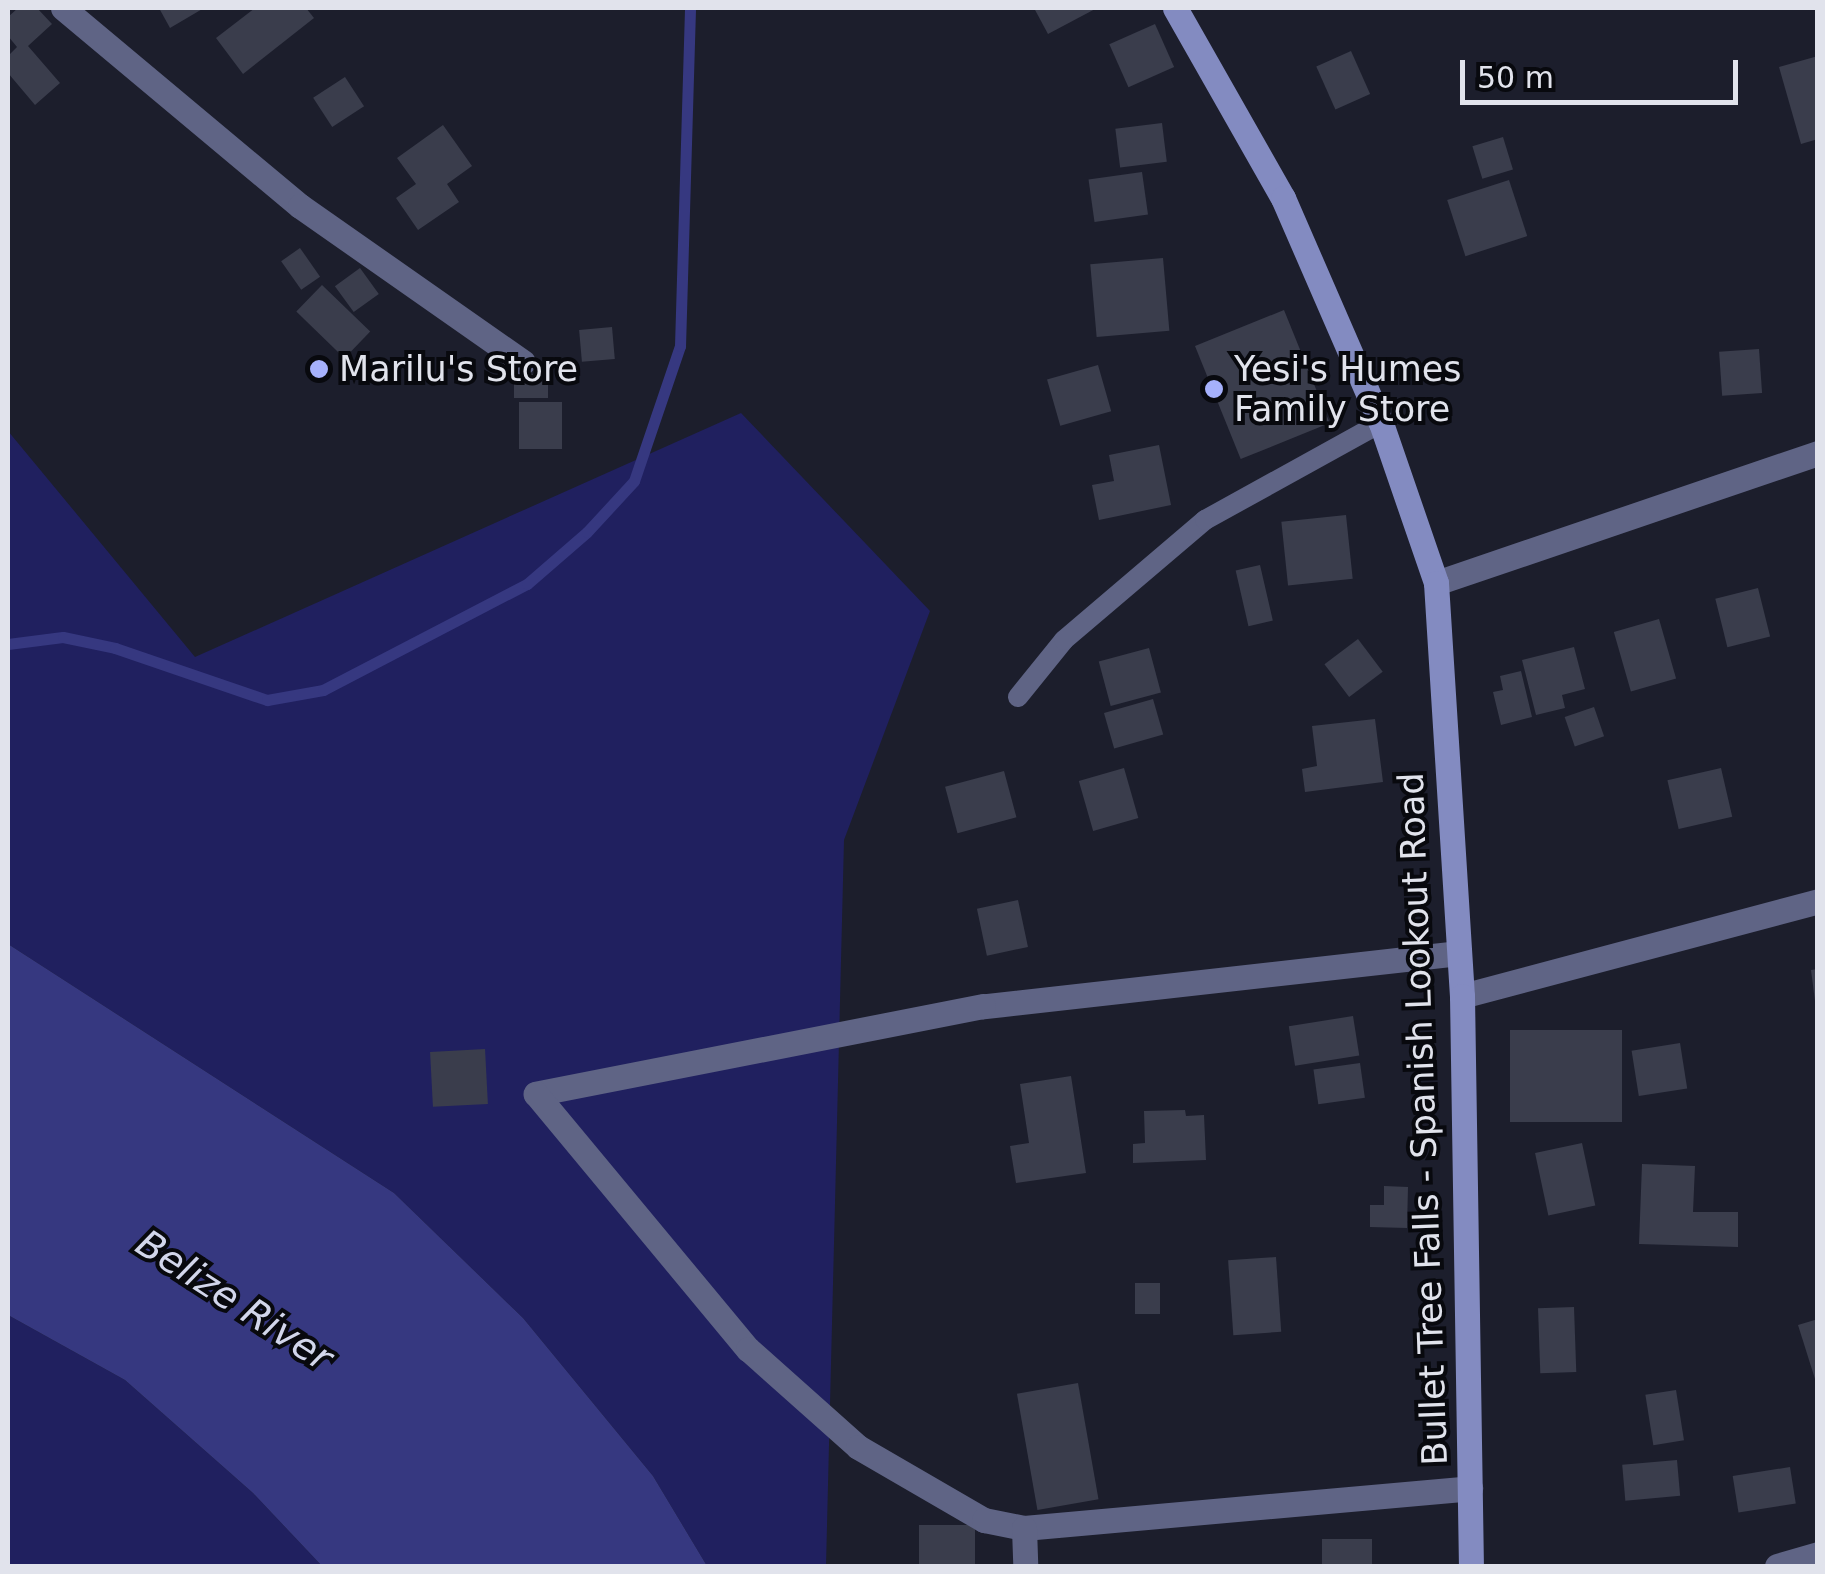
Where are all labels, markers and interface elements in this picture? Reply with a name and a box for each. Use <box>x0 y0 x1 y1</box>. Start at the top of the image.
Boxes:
scale bar <box>1465 40 1742 102</box>
text: 50 m <box>1477 60 1554 95</box>
place label: Marilu's Store <box>339 348 578 390</box>
place label: Yesi's Humes Family Store <box>1234 348 1462 430</box>
marker: Marilu's Store <box>308 358 330 380</box>
marker: Yesi's Humes Family Store <box>1203 378 1225 400</box>
street label: Bullet Tree Falls - Spanish Lookout Road <box>1390 772 1456 1466</box>
water label: Belize River <box>127 1221 341 1381</box>

